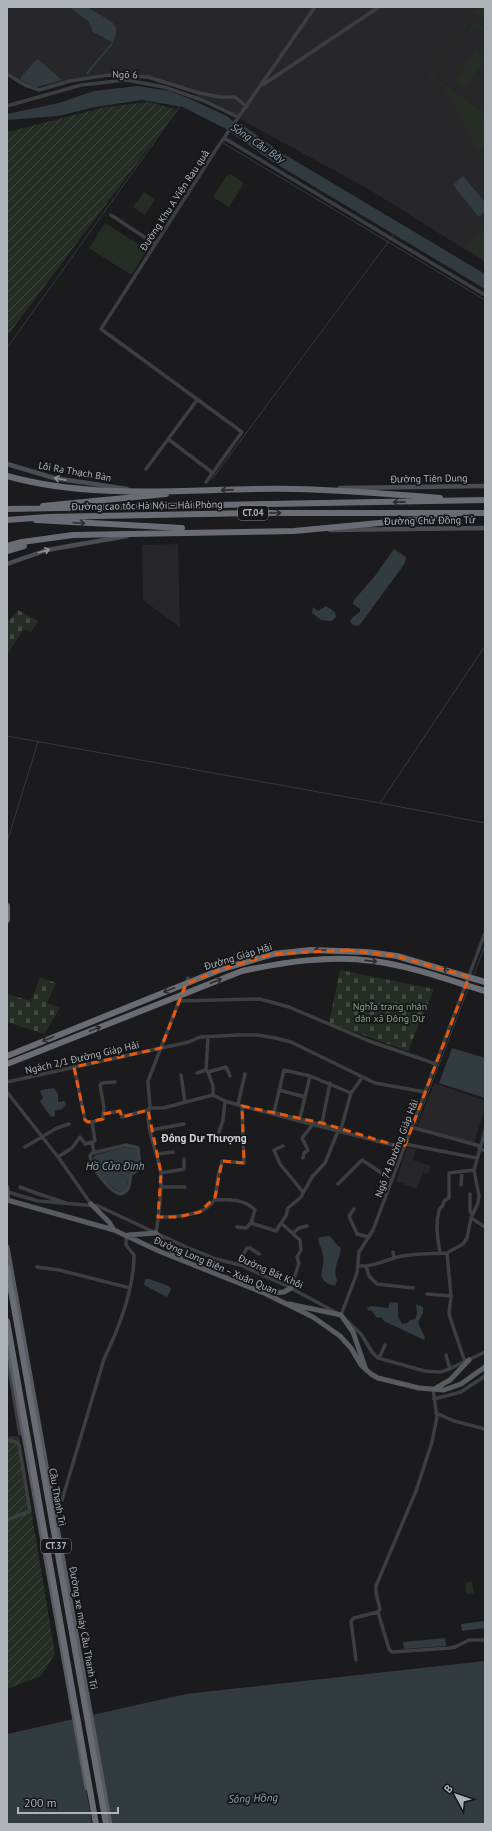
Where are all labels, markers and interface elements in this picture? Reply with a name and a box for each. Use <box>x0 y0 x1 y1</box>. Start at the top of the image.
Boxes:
street label: Ngõ 6 <box>112 68 138 81</box>
water label: Sông Cầu Bây <box>228 120 289 167</box>
street label: Đường Khu A Viện Rau quả <box>136 147 212 254</box>
street label: Lối Ra Thạch Bàn <box>37 459 112 484</box>
street label: Đường Tiên Dung <box>389 471 468 486</box>
one-way arrow <box>54 475 67 483</box>
one-way arrow <box>221 486 234 494</box>
street label: Đường cao tốc Hà Nội – Hải Phòng <box>70 498 223 513</box>
one-way arrow <box>393 498 406 506</box>
road number: CT.04 <box>238 506 268 520</box>
one-way arrow <box>268 509 281 517</box>
street label: Đường Chử Đồng Tử <box>383 513 476 528</box>
one-way arrow <box>72 520 85 527</box>
one-way arrow <box>37 547 50 554</box>
street label: Đường Giáp Hải <box>202 940 274 973</box>
one-way arrow <box>314 946 327 954</box>
one-way arrow <box>364 957 377 965</box>
one-way arrow <box>441 966 454 973</box>
one-way arrow <box>210 976 222 984</box>
one-way arrow <box>163 987 175 995</box>
park label: Nghĩa trang nhân dân xã Đông Dư <box>353 1000 427 1025</box>
one-way arrow <box>89 1024 101 1032</box>
one-way arrow <box>43 1036 55 1044</box>
street label: Ngách 2/1 Đường Giáp Hải <box>24 1038 141 1077</box>
street label: Ngõ 74 Đường Giáp Hải <box>372 1097 421 1199</box>
district label: Đông Dư Thượng <box>160 1131 247 1145</box>
water label: Hồ Cửa Đình <box>86 1159 144 1173</box>
street label: Đường Long Biên – Xuân Quan <box>151 1233 280 1297</box>
street label: Đường Bát Khối <box>235 1251 305 1292</box>
street label: Cầu Thanh Trì <box>46 1467 69 1527</box>
road number: CT.37 <box>41 1539 71 1553</box>
street label: Đường xe máy Cầu Thanh Trì <box>66 1564 101 1691</box>
north arrow <box>436 1775 476 1815</box>
text: B <box>441 1781 456 1796</box>
scale bar <box>18 1789 118 1815</box>
water label: Sông Hồng <box>228 1790 279 1806</box>
text: 200 m <box>24 1795 57 1810</box>

